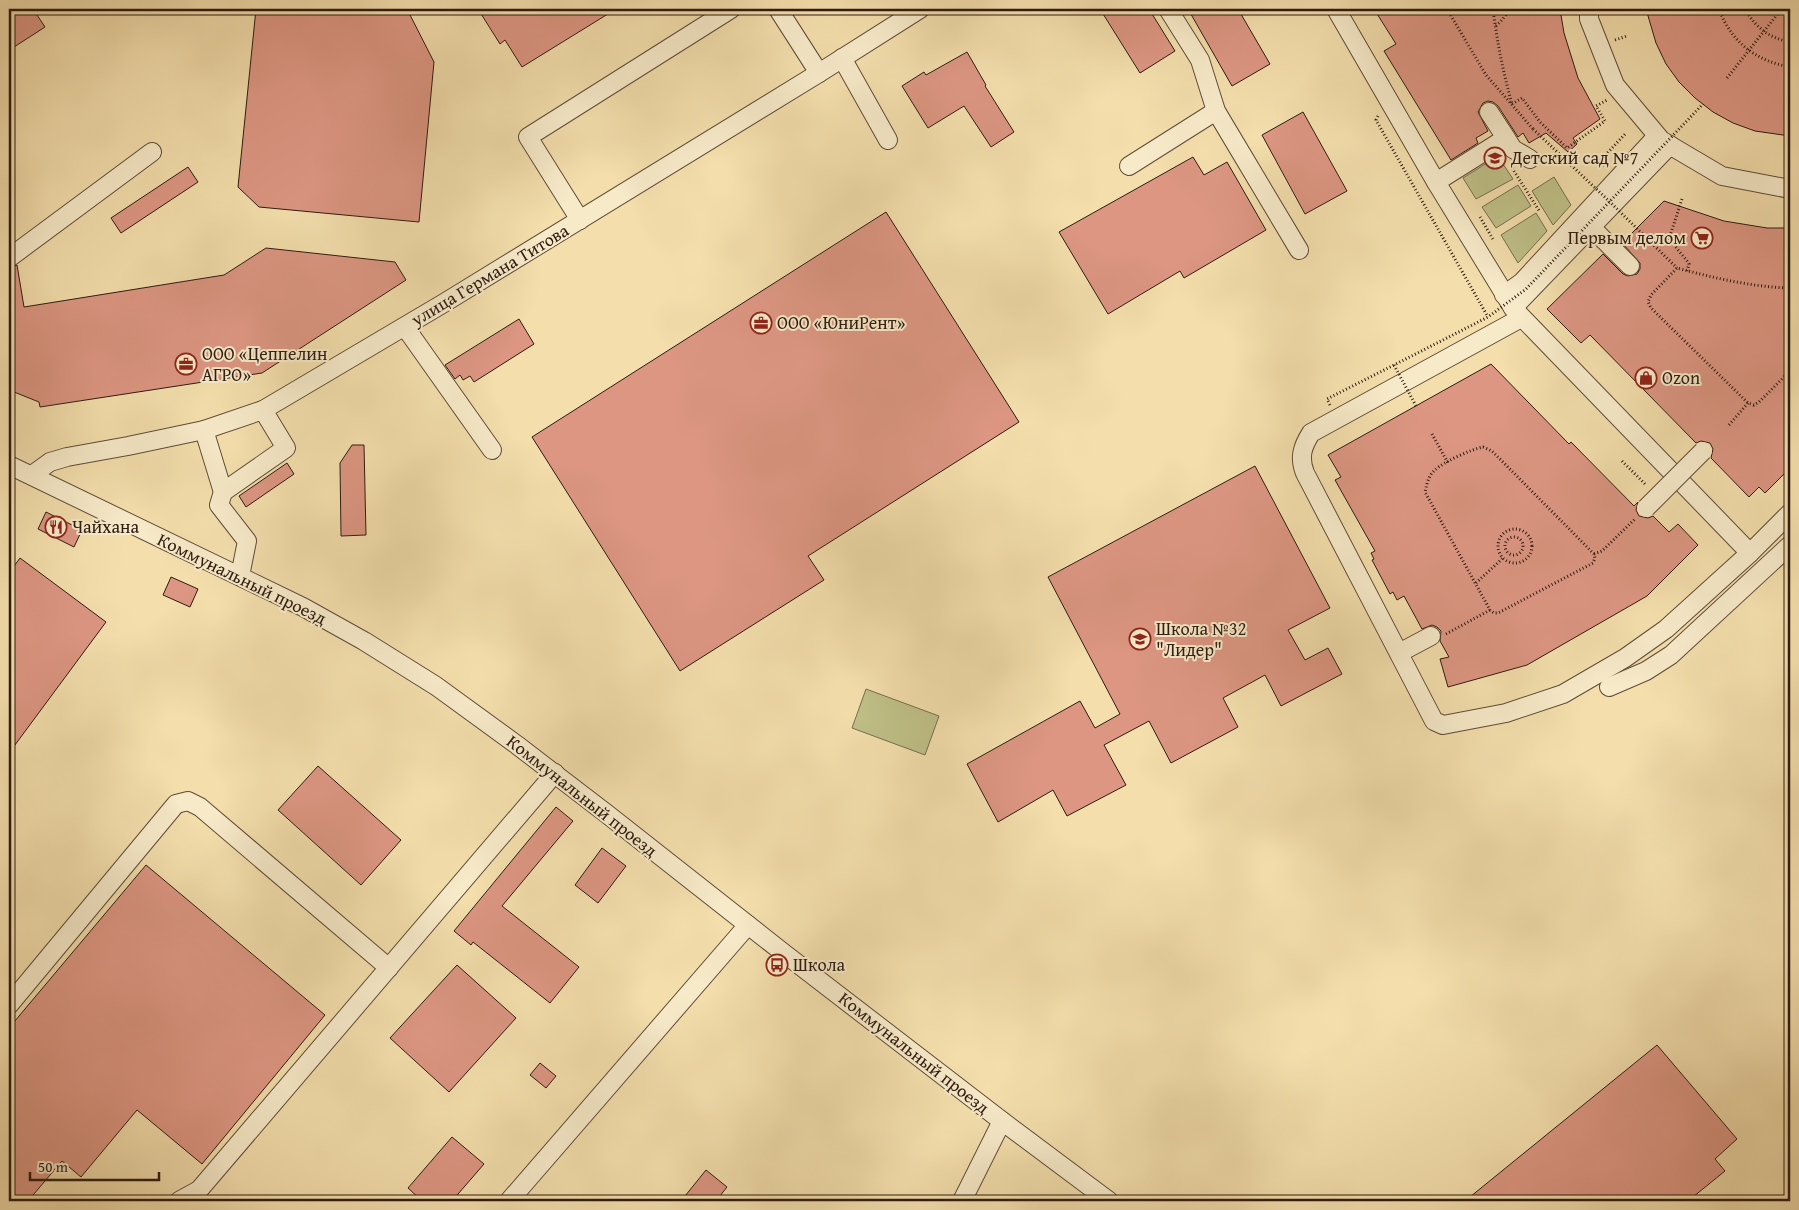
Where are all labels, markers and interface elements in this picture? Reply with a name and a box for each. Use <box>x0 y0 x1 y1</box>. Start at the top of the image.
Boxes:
place label: Детский сад №7 <box>1510 144 1638 171</box>
school or university icon: Детский сад №7 <box>1483 146 1507 170</box>
street label: улица Германа Титова <box>405 216 574 333</box>
place label: Первым делом <box>1568 224 1686 251</box>
supermarket icon: Первым делом <box>1690 226 1714 250</box>
place label: ООО «ЮниРент» <box>777 309 905 336</box>
office icon: ООО «ЮниРент» <box>749 311 773 335</box>
place label: ООО «Цеппелин АГРО» <box>202 340 328 388</box>
office icon: ООО «Цеппелин АГРО» <box>174 352 198 376</box>
place label: Ozon <box>1662 364 1700 391</box>
shop icon: Ozon <box>1634 366 1658 390</box>
place label: Чайхана <box>72 513 139 540</box>
restaurant icon: Чайхана <box>44 515 68 539</box>
street label: Коммунальный проезд <box>153 526 332 631</box>
place label: Школа №32 "Лидер" <box>1156 615 1246 663</box>
school or university icon: Школа №32 "Лидер" <box>1128 627 1152 651</box>
street label: Коммунальный проезд <box>501 728 664 863</box>
place label: Школа <box>793 951 846 978</box>
bus stop icon: Школа <box>765 953 789 977</box>
street label: Коммунальный проезд <box>833 985 996 1120</box>
scale bar <box>30 1150 159 1182</box>
text: 50 m <box>38 1156 69 1177</box>

